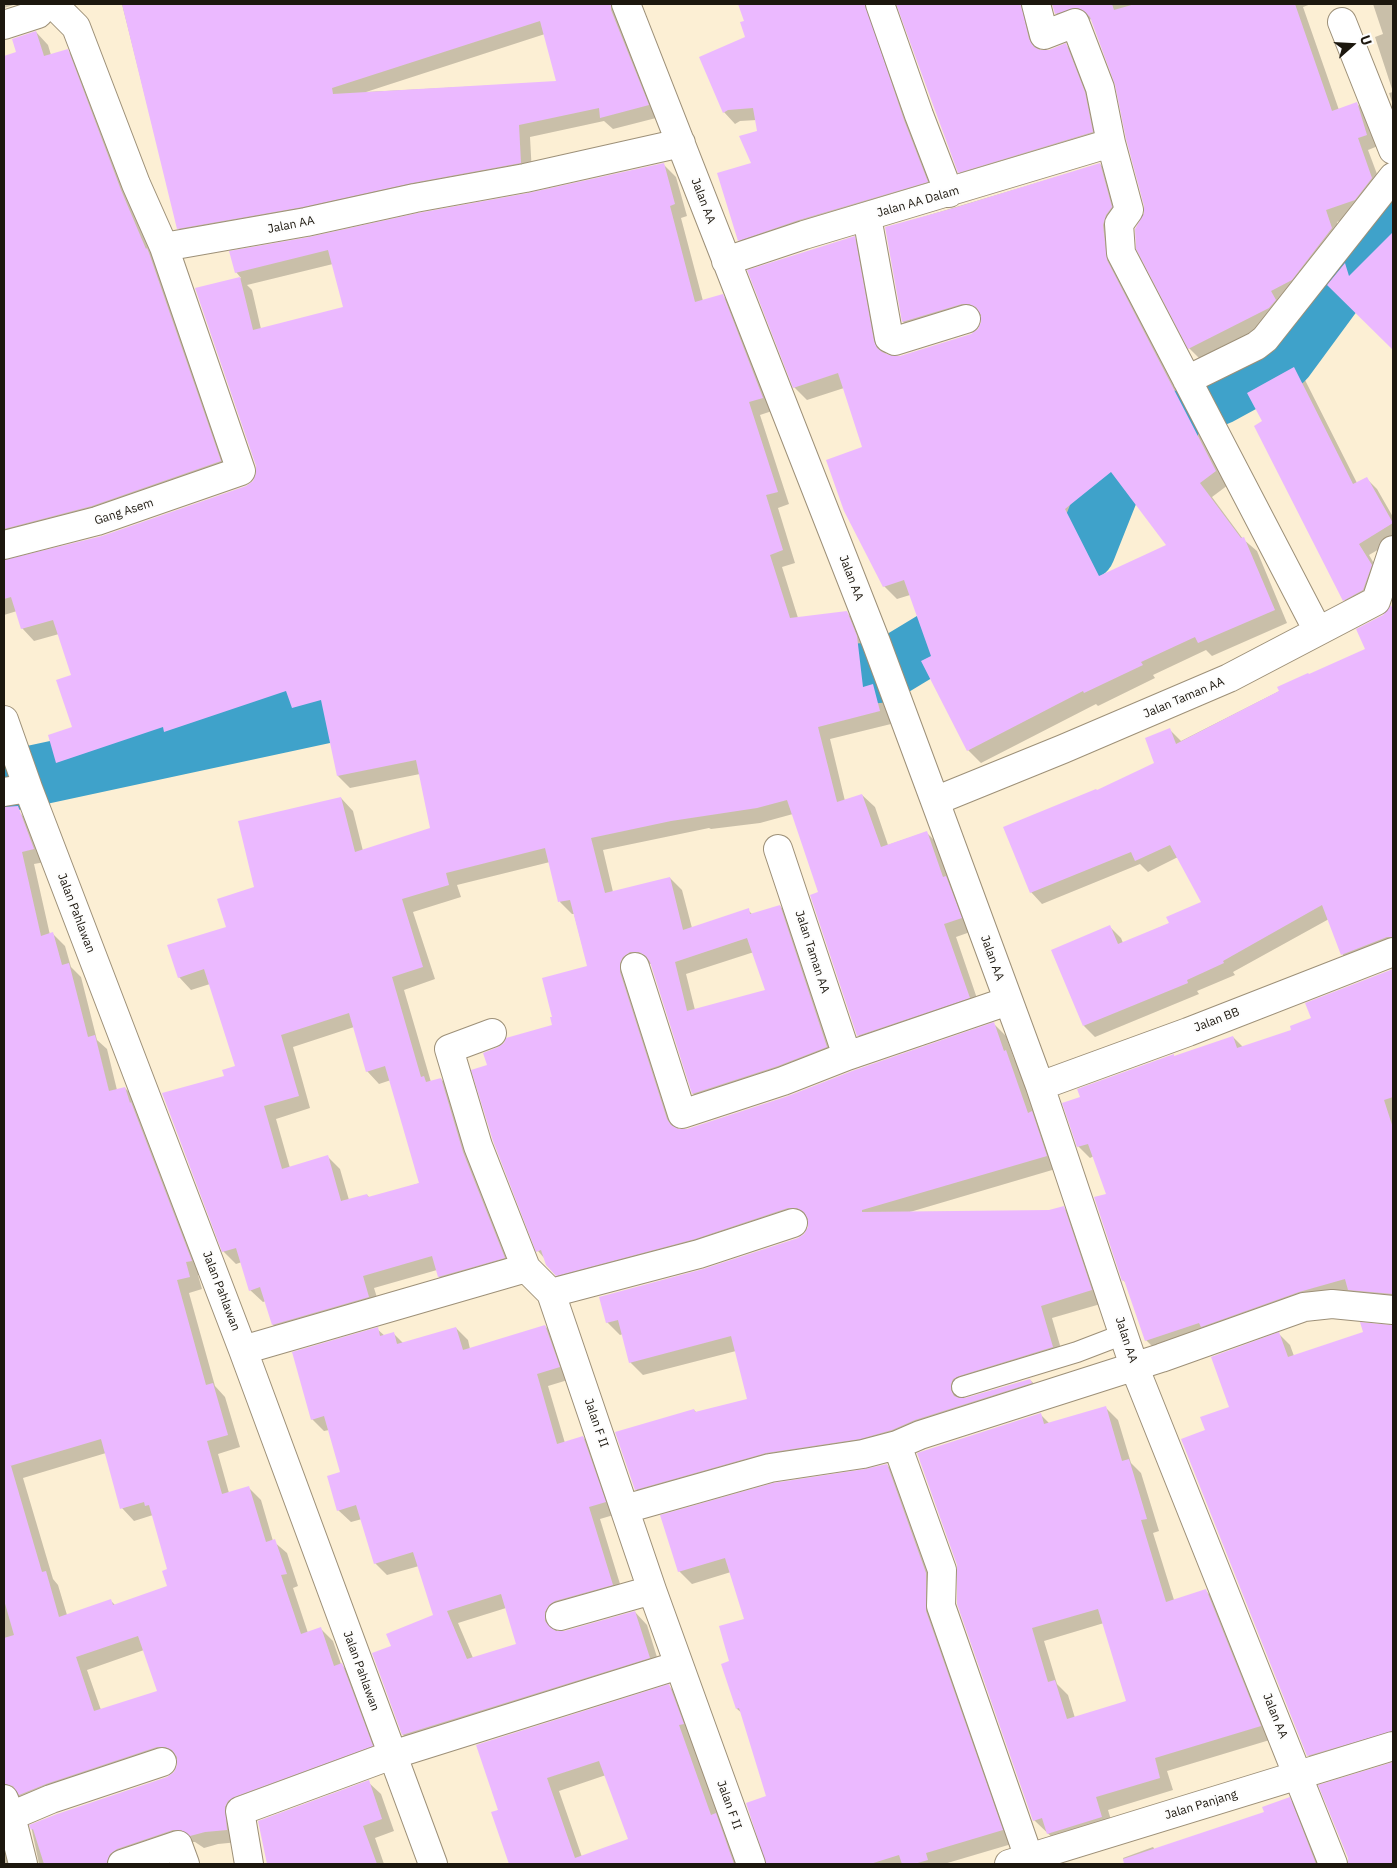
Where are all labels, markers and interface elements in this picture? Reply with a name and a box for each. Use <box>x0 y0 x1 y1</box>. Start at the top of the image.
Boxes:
north arrow <box>1327 20 1377 70</box>
text: U <box>1356 33 1376 48</box>
street label: Jalan AA <box>688 176 718 226</box>
street label: Jalan AA Dalam <box>875 183 961 221</box>
street label: Jalan AA <box>266 213 316 237</box>
street label: Gang Asem <box>93 496 155 528</box>
street label: Jalan AA <box>836 553 866 603</box>
street label: Jalan Taman AA <box>1141 674 1227 722</box>
street label: Jalan Pahlawan <box>54 871 98 955</box>
street label: Jalan Taman AA <box>792 909 832 995</box>
street label: Jalan AA <box>977 933 1007 983</box>
street label: Jalan BB <box>1192 1005 1242 1035</box>
street label: Jalan Pahlawan <box>199 1249 243 1333</box>
street label: Jalan AA <box>1112 1315 1140 1365</box>
street label: Jalan F II <box>581 1397 611 1449</box>
street label: Jalan Pahlawan <box>340 1629 382 1713</box>
street label: Jalan AA <box>1259 1691 1291 1741</box>
street label: Jalan F II <box>714 1779 744 1831</box>
street label: Jalan Panjang <box>1163 1787 1239 1823</box>

